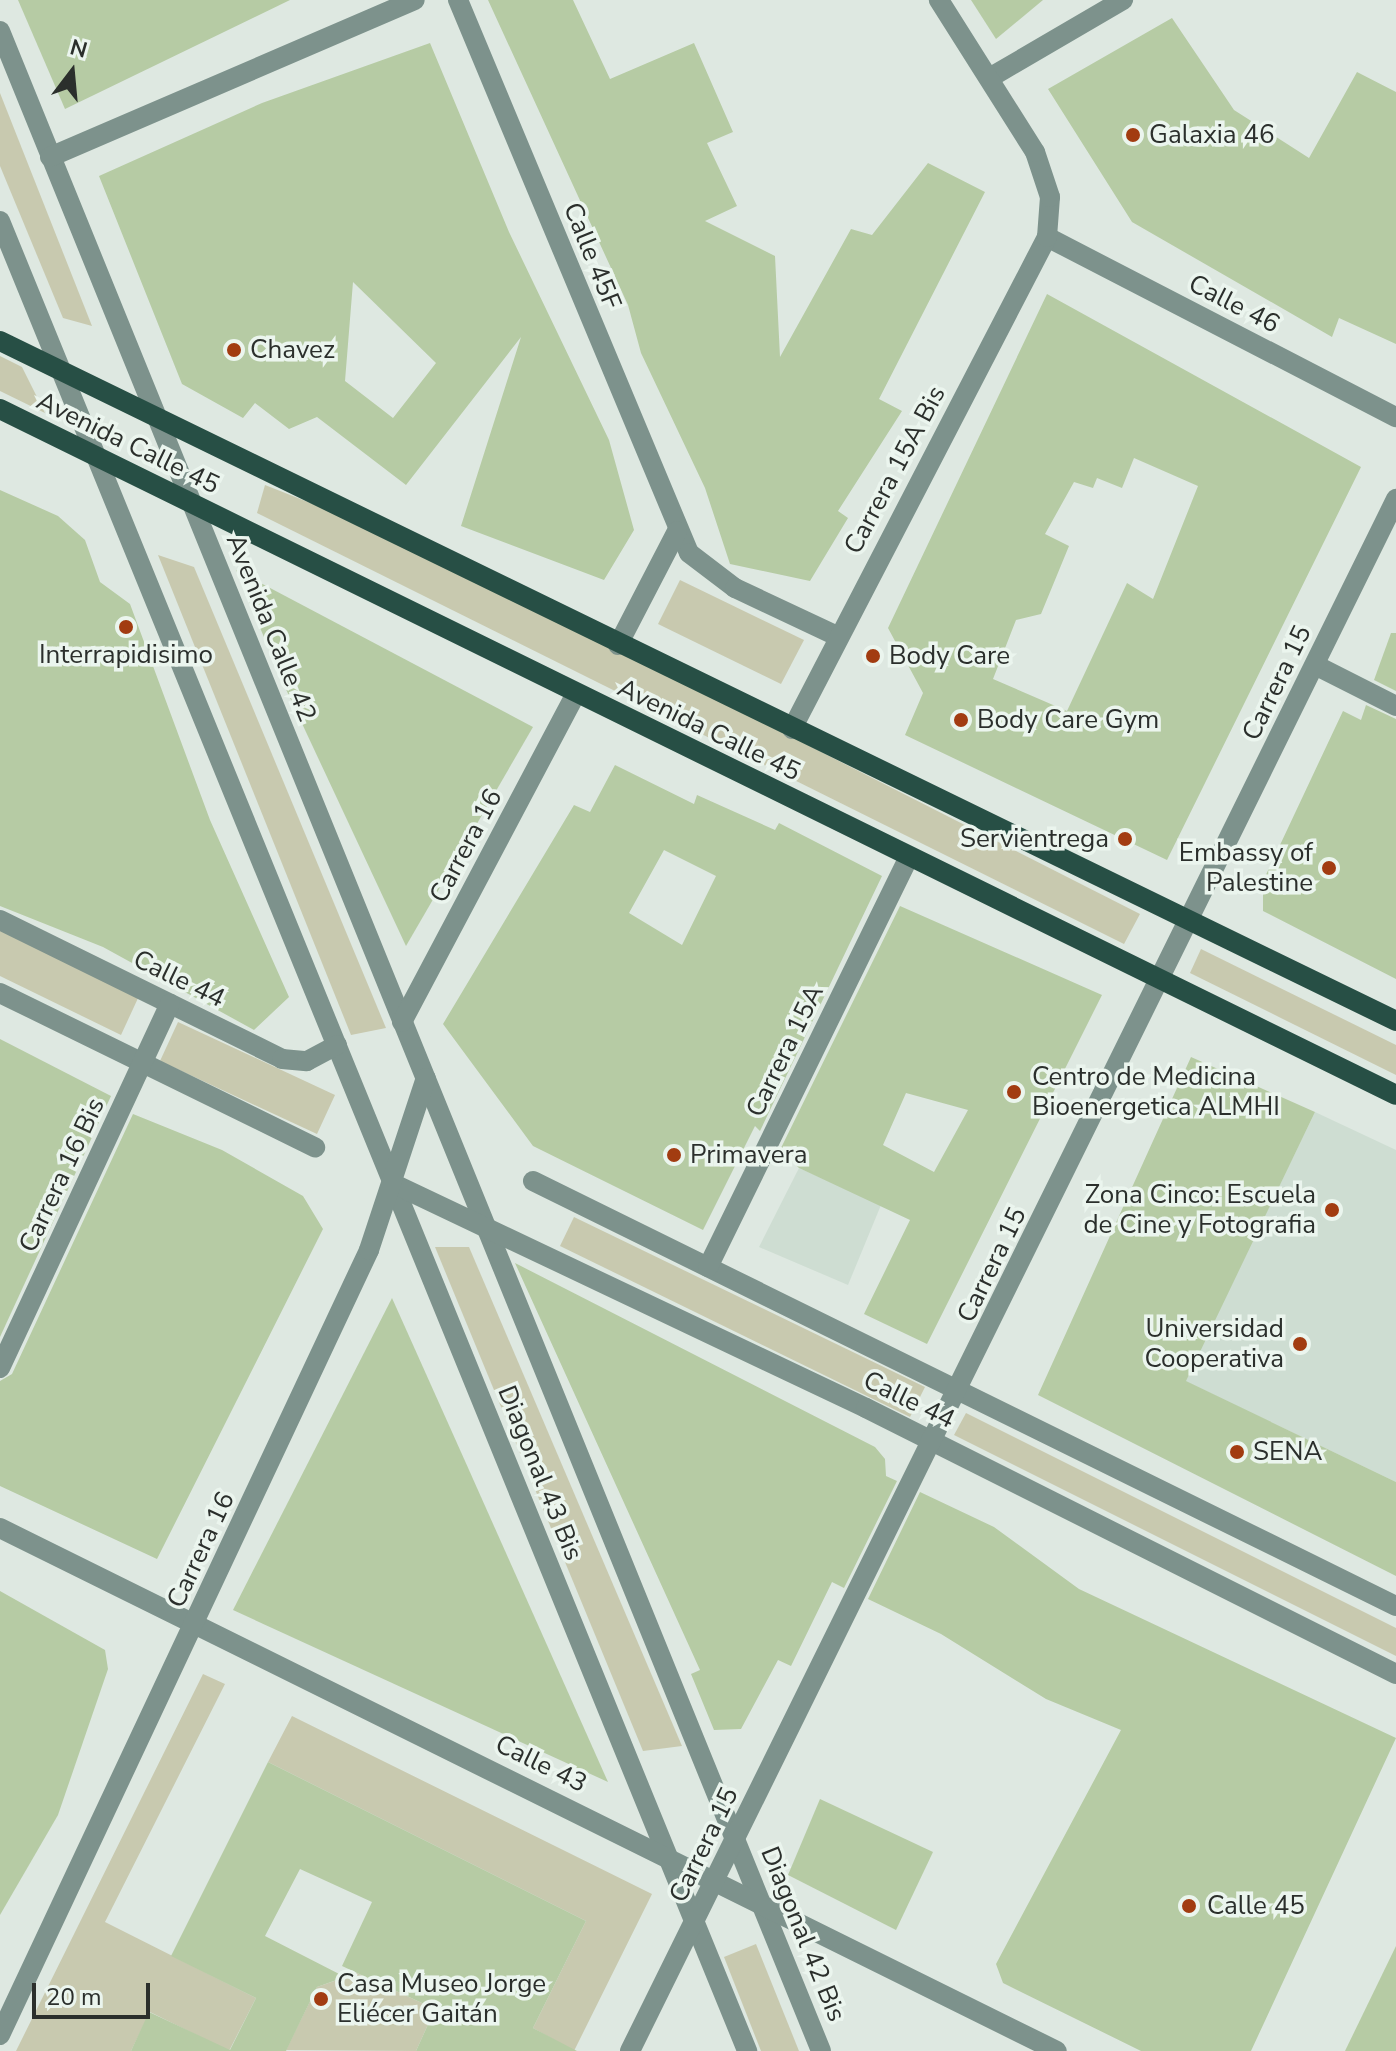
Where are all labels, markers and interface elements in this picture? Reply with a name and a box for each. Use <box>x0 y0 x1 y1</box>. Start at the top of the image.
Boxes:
north arrow <box>32 32 112 112</box>
text: N <box>67 32 91 66</box>
place label: Galaxia 46 <box>1149 119 1274 151</box>
marker: Galaxia 46 <box>1124 126 1142 144</box>
street label: Calle 45F <box>557 198 627 314</box>
street label: Calle 46 <box>1183 268 1285 340</box>
place label: Chavez <box>250 334 335 366</box>
marker: Chavez <box>225 341 243 359</box>
street label: Carrera 15A Bis <box>838 381 952 559</box>
street label: Avenida Calle 45 <box>31 385 225 501</box>
street label: Avenida Calle 42 <box>219 530 323 726</box>
marker: Interrapidisimo <box>117 618 135 636</box>
street label: Carrera 15 <box>1236 620 1318 746</box>
place label: Interrapidisimo <box>39 639 213 671</box>
place label: Body Care <box>889 640 1010 672</box>
marker: Body Care <box>864 647 882 665</box>
street label: Avenida Calle 45 <box>612 672 806 788</box>
place label: Body Care Gym <box>977 704 1159 736</box>
marker: Body Care Gym <box>952 711 970 729</box>
street label: Carrera 16 <box>423 784 509 908</box>
place label: Servientrega <box>960 823 1109 855</box>
marker: Servientrega <box>1116 830 1134 848</box>
place label: Embassy of Palestine <box>1179 837 1313 898</box>
marker: Embassy of Palestine <box>1320 859 1338 877</box>
street label: Calle 44 <box>128 944 230 1014</box>
street label: Carrera 15A <box>740 980 830 1122</box>
place label: Centro de Medicina Bioenergetica ALMHI <box>1032 1061 1280 1122</box>
marker: Centro de Medicina Bioenergetica ALMHI <box>1003 1081 1025 1103</box>
street label: Carrera 16 Bis <box>13 1093 111 1257</box>
place label: Primavera <box>690 1139 807 1171</box>
marker: Primavera <box>665 1146 683 1164</box>
place label: Zona Cinco: Escuela de Cine y Fotografia <box>1083 1179 1316 1240</box>
marker: Zona Cinco: Escuela de Cine y Fotografia <box>1323 1201 1341 1219</box>
street label: Carrera 15 <box>951 1202 1033 1328</box>
place label: Universidad Cooperativa <box>1145 1313 1284 1374</box>
marker: Universidad Cooperativa <box>1291 1335 1309 1353</box>
street label: Calle 44 <box>858 1365 960 1435</box>
street label: Diagonal 43 Bis <box>491 1381 589 1565</box>
place label: SENA <box>1253 1436 1322 1468</box>
marker: SENA <box>1228 1443 1246 1461</box>
street label: Carrera 16 <box>161 1487 241 1613</box>
street label: Calle 43 <box>490 1729 592 1799</box>
street label: Carrera 15 <box>663 1782 745 1908</box>
street label: Diagonal 42 Bis <box>754 1842 852 2026</box>
place label: Calle 45 <box>1207 1890 1305 1922</box>
marker: Calle 45 <box>1178 1895 1200 1917</box>
scale bar <box>36 1967 154 2017</box>
place label: Casa Museo Jorge Eliécer Gaitán <box>337 1968 546 2030</box>
text: 20 m <box>46 1981 102 2013</box>
marker: Casa Museo Jorge Eliécer Gaitán <box>312 1990 330 2008</box>

